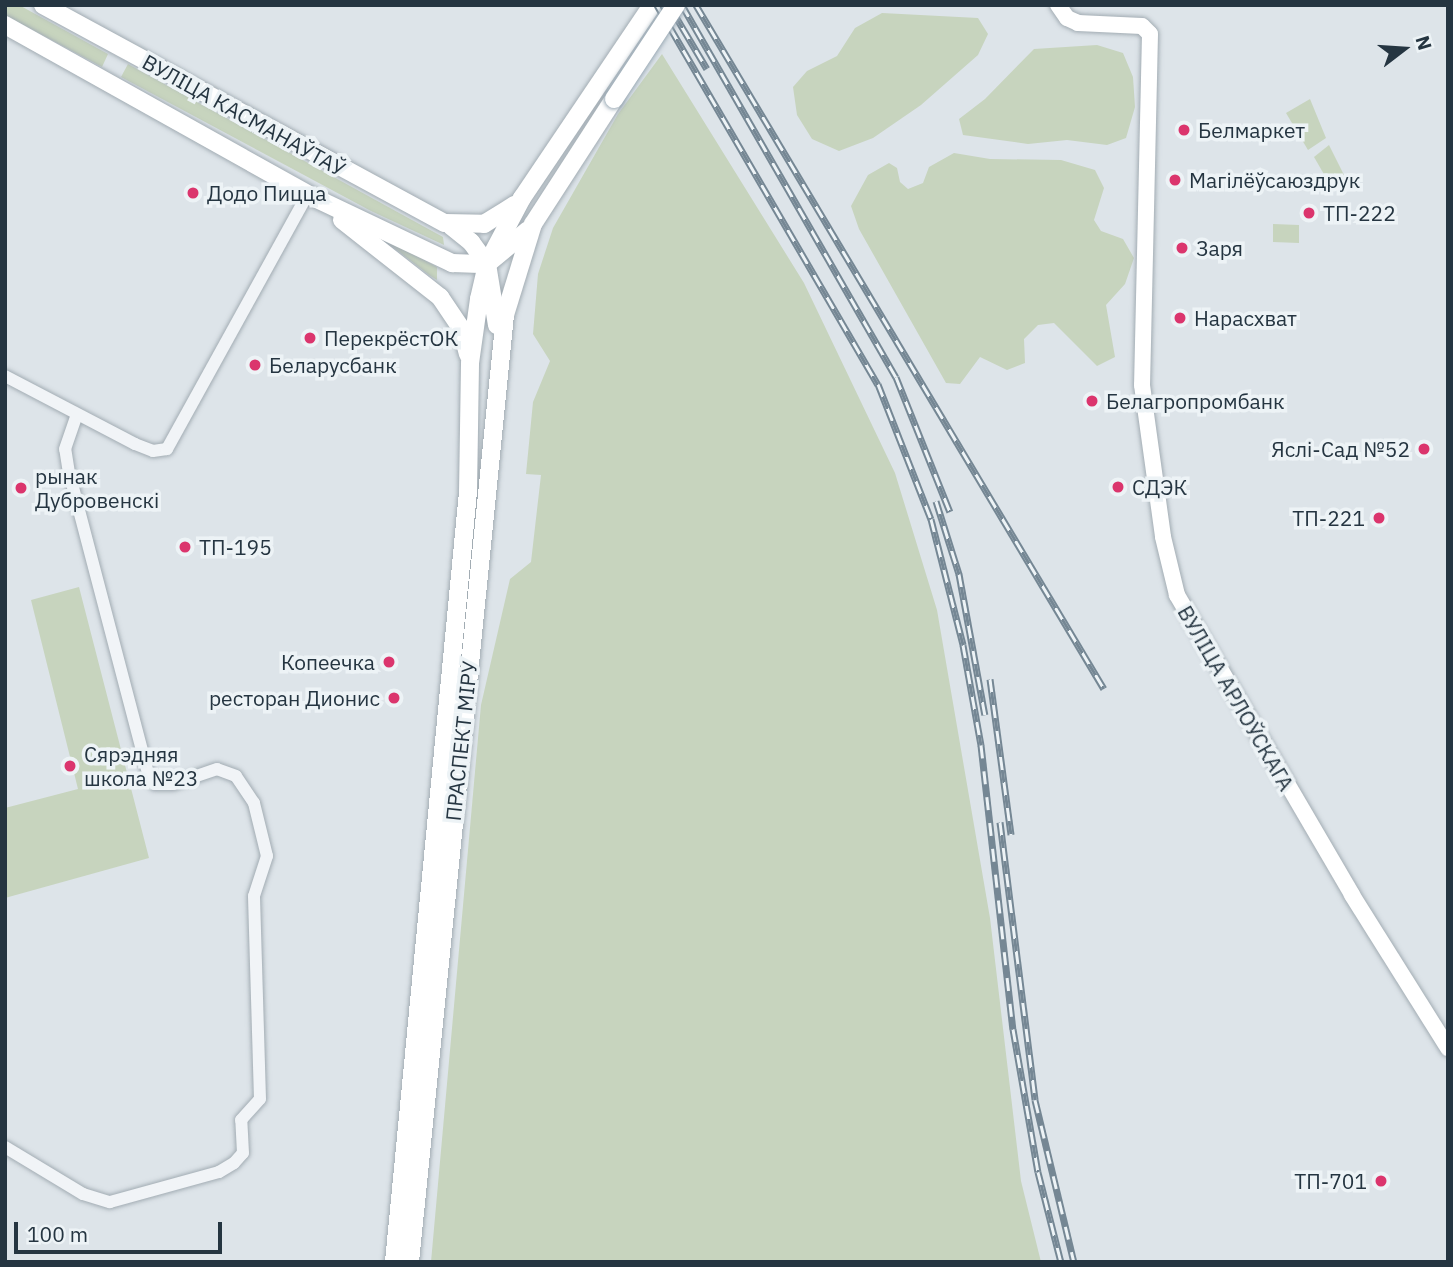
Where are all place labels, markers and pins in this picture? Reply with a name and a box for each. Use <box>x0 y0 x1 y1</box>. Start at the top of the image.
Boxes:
place label: Белмаркет <box>1198 117 1305 143</box>
marker: Белмаркет <box>1176 122 1192 138</box>
place label: Магілёўсаюздрук <box>1189 167 1360 193</box>
marker: Магілёўсаюздрук <box>1167 172 1183 188</box>
place label: Додо Пицца <box>207 180 326 206</box>
marker: Додо Пицца <box>185 185 201 201</box>
place label: ТП-222 <box>1323 200 1396 226</box>
marker: ТП-222 <box>1301 205 1317 221</box>
place label: Заря <box>1196 235 1243 261</box>
marker: Заря <box>1174 240 1190 256</box>
place label: Нарасхват <box>1194 305 1297 331</box>
marker: Нарасхват <box>1172 310 1188 326</box>
place label: ПерекрёстОК <box>324 325 458 351</box>
marker: ПерекрёстОК <box>302 330 318 346</box>
place label: Беларусбанк <box>269 352 397 378</box>
marker: Беларусбанк <box>247 357 263 373</box>
place label: Белагропромбанк <box>1106 388 1285 414</box>
marker: Белагропромбанк <box>1084 393 1100 409</box>
place label: Яслі-Сад №52 <box>1271 436 1410 462</box>
marker: Яслі-Сад №52 <box>1416 441 1432 457</box>
place label: рынак Дубровенскі <box>35 463 159 513</box>
place label: СДЭК <box>1132 474 1187 500</box>
marker: СДЭК <box>1110 479 1126 495</box>
marker: рынак Дубровенскі <box>13 480 29 496</box>
place label: ТП-221 <box>1292 505 1365 531</box>
marker: ТП-221 <box>1371 510 1387 526</box>
place label: ТП-195 <box>199 534 272 560</box>
marker: ТП-195 <box>177 539 193 555</box>
place label: Копеечка <box>281 649 375 675</box>
marker: Копеечка <box>381 654 397 670</box>
place label: ресторан Дионис <box>209 685 380 711</box>
marker: ресторан Дионис <box>386 690 402 706</box>
place label: Сярэдняя школа №23 <box>84 741 198 791</box>
marker: Сярэдняя школа №23 <box>62 758 78 774</box>
place label: ТП-701 <box>1294 1168 1367 1194</box>
marker: ТП-701 <box>1373 1173 1389 1189</box>

